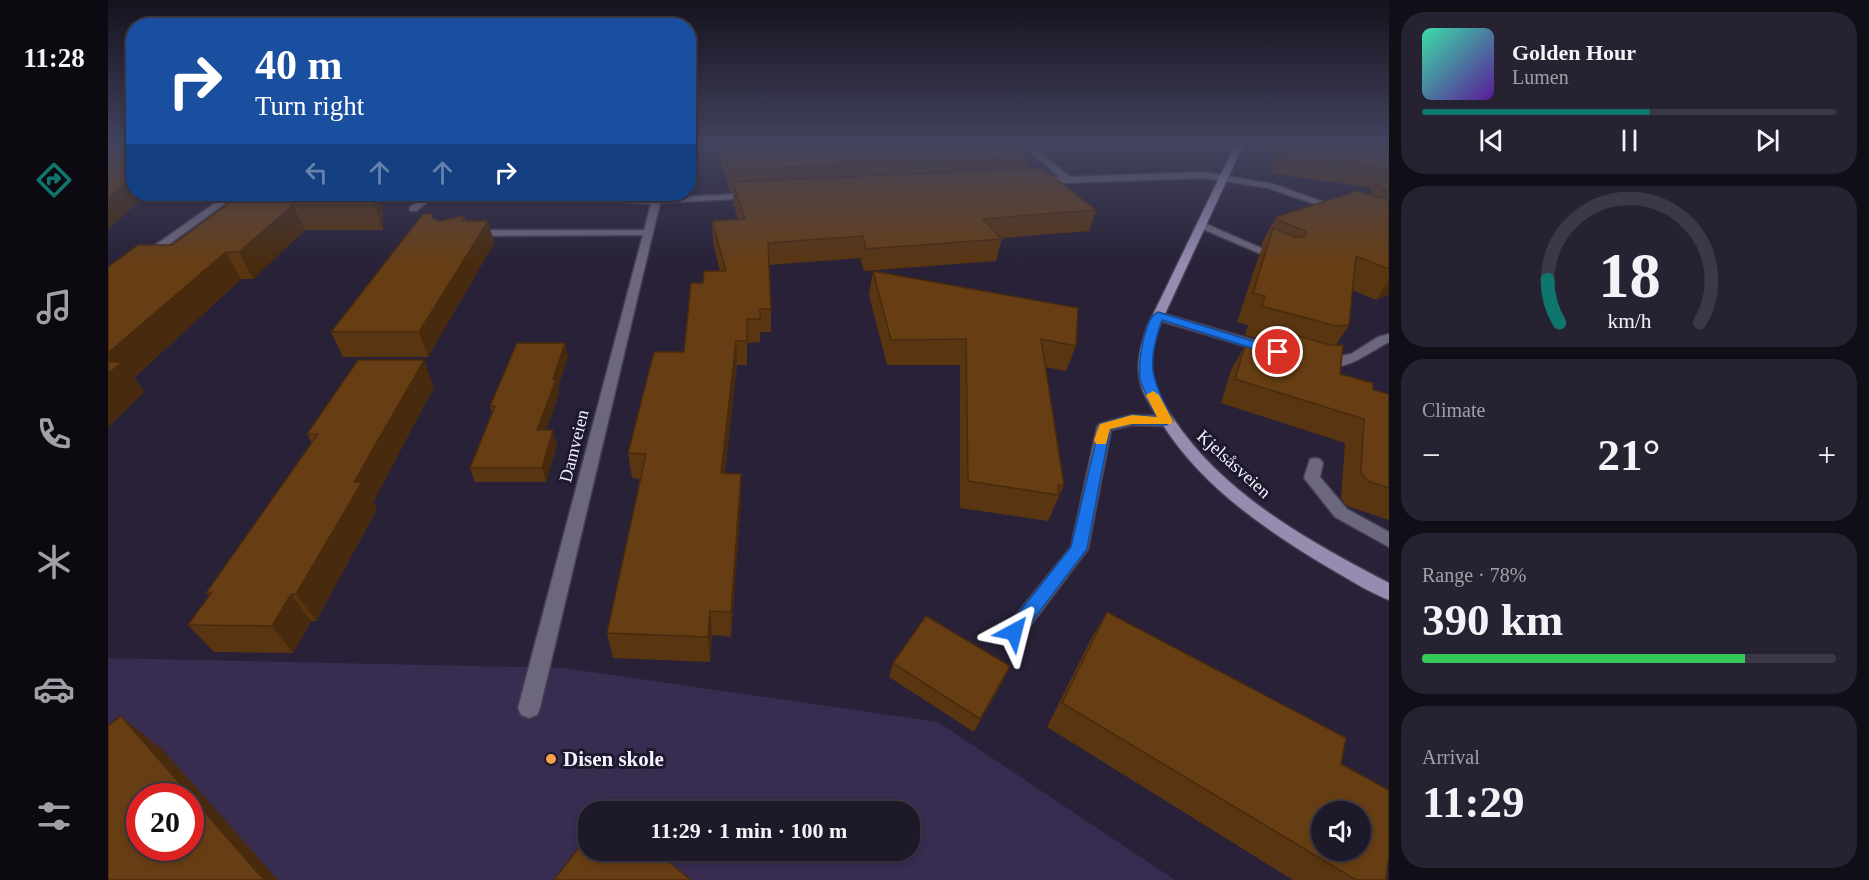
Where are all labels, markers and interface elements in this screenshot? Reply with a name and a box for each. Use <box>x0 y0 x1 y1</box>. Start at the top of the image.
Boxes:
text: Golden Hour <box>1512 40 1636 65</box>
icon: right <box>156 42 234 120</box>
text: 40 m <box>255 42 343 88</box>
text: 11:28 <box>23 43 85 73</box>
text: Lumen <box>1512 66 1569 88</box>
text: Turn right <box>255 91 364 121</box>
icon: previous <box>1475 124 1508 157</box>
icon: pause <box>1613 124 1646 157</box>
icon: next <box>1751 124 1784 157</box>
icon: left <box>300 156 333 189</box>
icon: ahead <box>363 156 396 189</box>
icon: ahead <box>426 156 459 189</box>
icon: right <box>489 156 522 189</box>
icon: directions <box>33 159 75 201</box>
text: 18 <box>1598 242 1660 311</box>
icon: music <box>33 286 75 328</box>
text: km/h <box>1607 310 1651 334</box>
pin <box>1252 326 1303 377</box>
icon: arrive <box>1261 335 1294 368</box>
text: Climate <box>1422 399 1485 421</box>
street label: Damveien <box>555 408 593 484</box>
icon: phone <box>33 413 75 455</box>
street label: Kjelsåsveien <box>1193 426 1275 502</box>
text: 21° <box>1598 430 1661 480</box>
text: − <box>1422 437 1441 473</box>
text: + <box>1817 437 1836 473</box>
icon: climate <box>33 541 75 583</box>
text: Range · 78% <box>1422 564 1526 586</box>
text: 390 km <box>1422 595 1563 645</box>
position arrow <box>982 600 1046 664</box>
icon: car <box>33 668 75 710</box>
text: Arrival <box>1422 746 1480 768</box>
place label: Disen skole <box>563 747 664 771</box>
marker: Disen skole <box>544 752 558 766</box>
text: 11:29 <box>1422 777 1525 827</box>
speed limit sign: 20 <box>126 783 204 861</box>
icon: filters <box>33 795 75 837</box>
map controls <box>1311 801 1371 861</box>
button: sound <box>1311 801 1371 861</box>
text: 11:29 · 1 min · 100 m <box>651 818 847 843</box>

